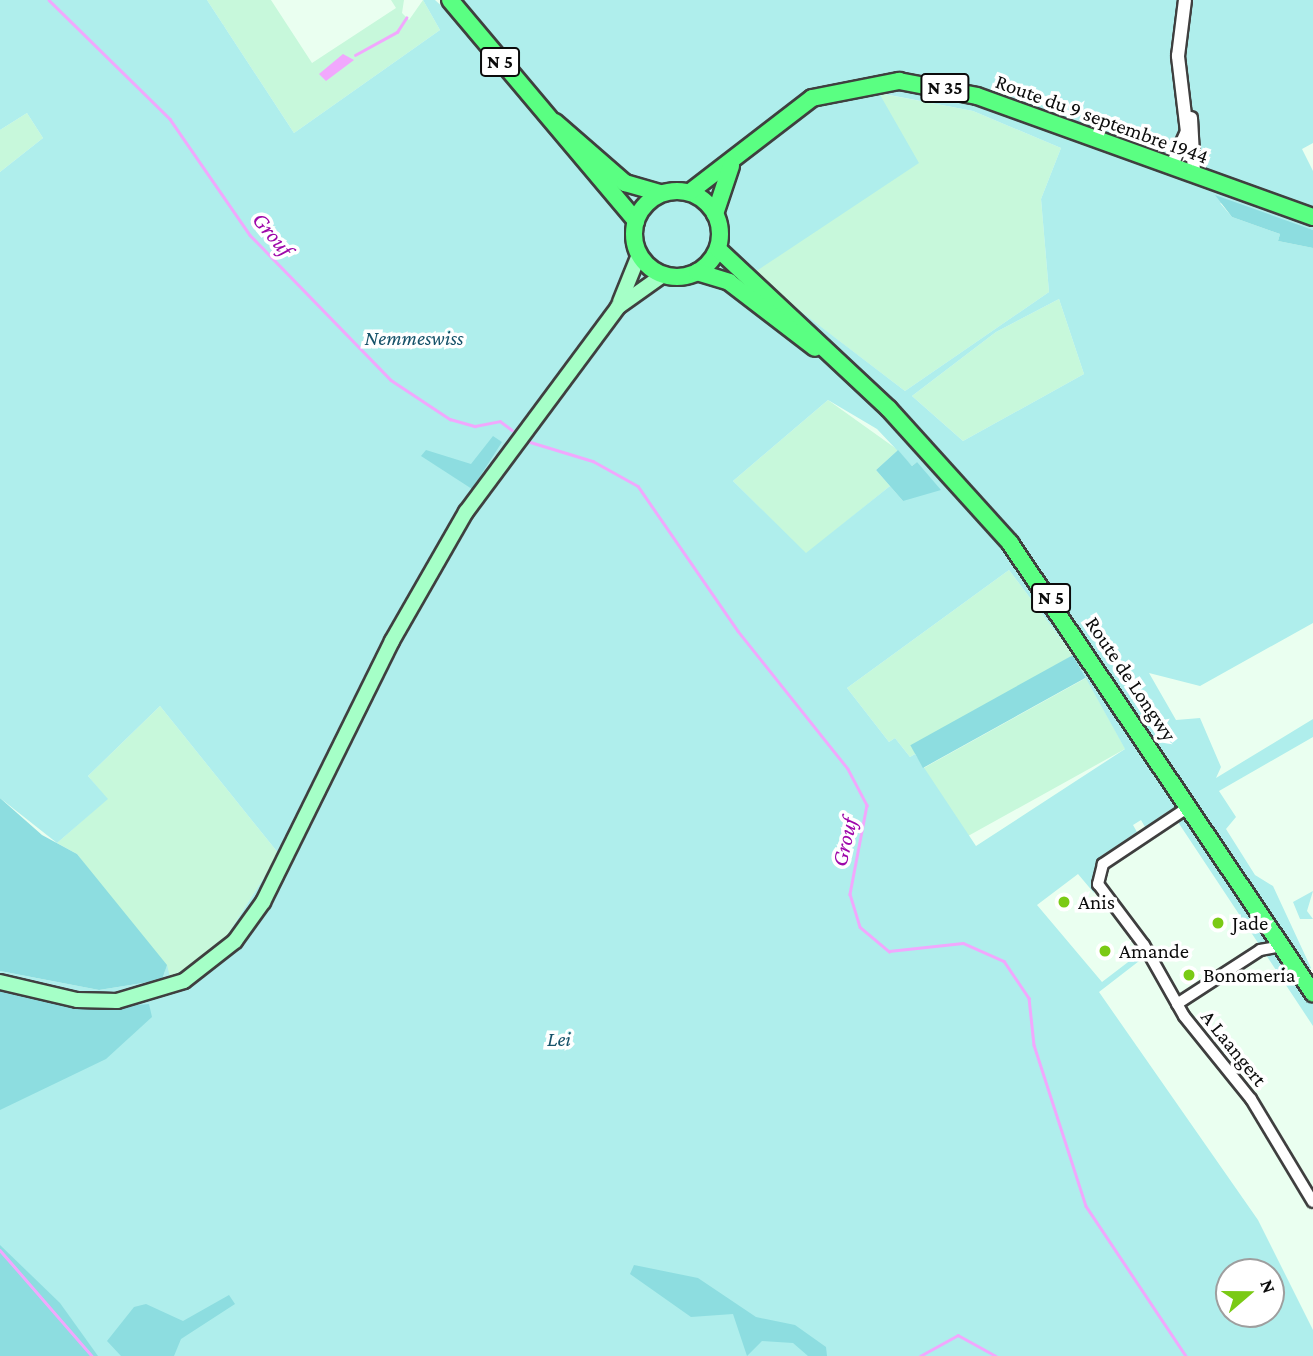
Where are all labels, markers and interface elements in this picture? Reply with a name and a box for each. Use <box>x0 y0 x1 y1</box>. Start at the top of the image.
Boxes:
road number: N 5 <box>479 46 521 78</box>
street label: Route du 9 septembre 1944 <box>992 69 1212 169</box>
road number: N 35 <box>919 72 971 104</box>
water label: Grouf <box>247 206 299 262</box>
park label: Nemmeswiss <box>365 325 463 351</box>
road number: N 5 <box>1030 582 1072 614</box>
street label: Route de Longwy <box>1080 612 1182 746</box>
water label: Grouf <box>825 815 863 869</box>
place label: Anis <box>1078 889 1115 915</box>
marker: Anis <box>1056 894 1072 910</box>
place label: Jade <box>1232 910 1268 936</box>
marker: Jade <box>1210 915 1226 931</box>
place label: Amande <box>1119 938 1189 964</box>
marker: Amande <box>1097 943 1113 959</box>
place label: Bonomeria <box>1203 962 1295 988</box>
marker: Bonomeria <box>1181 967 1197 983</box>
street label: A Laangert <box>1196 1005 1272 1091</box>
park label: Lei <box>547 1026 571 1052</box>
north arrow <box>1215 1258 1285 1328</box>
text: N <box>1256 1277 1280 1296</box>

